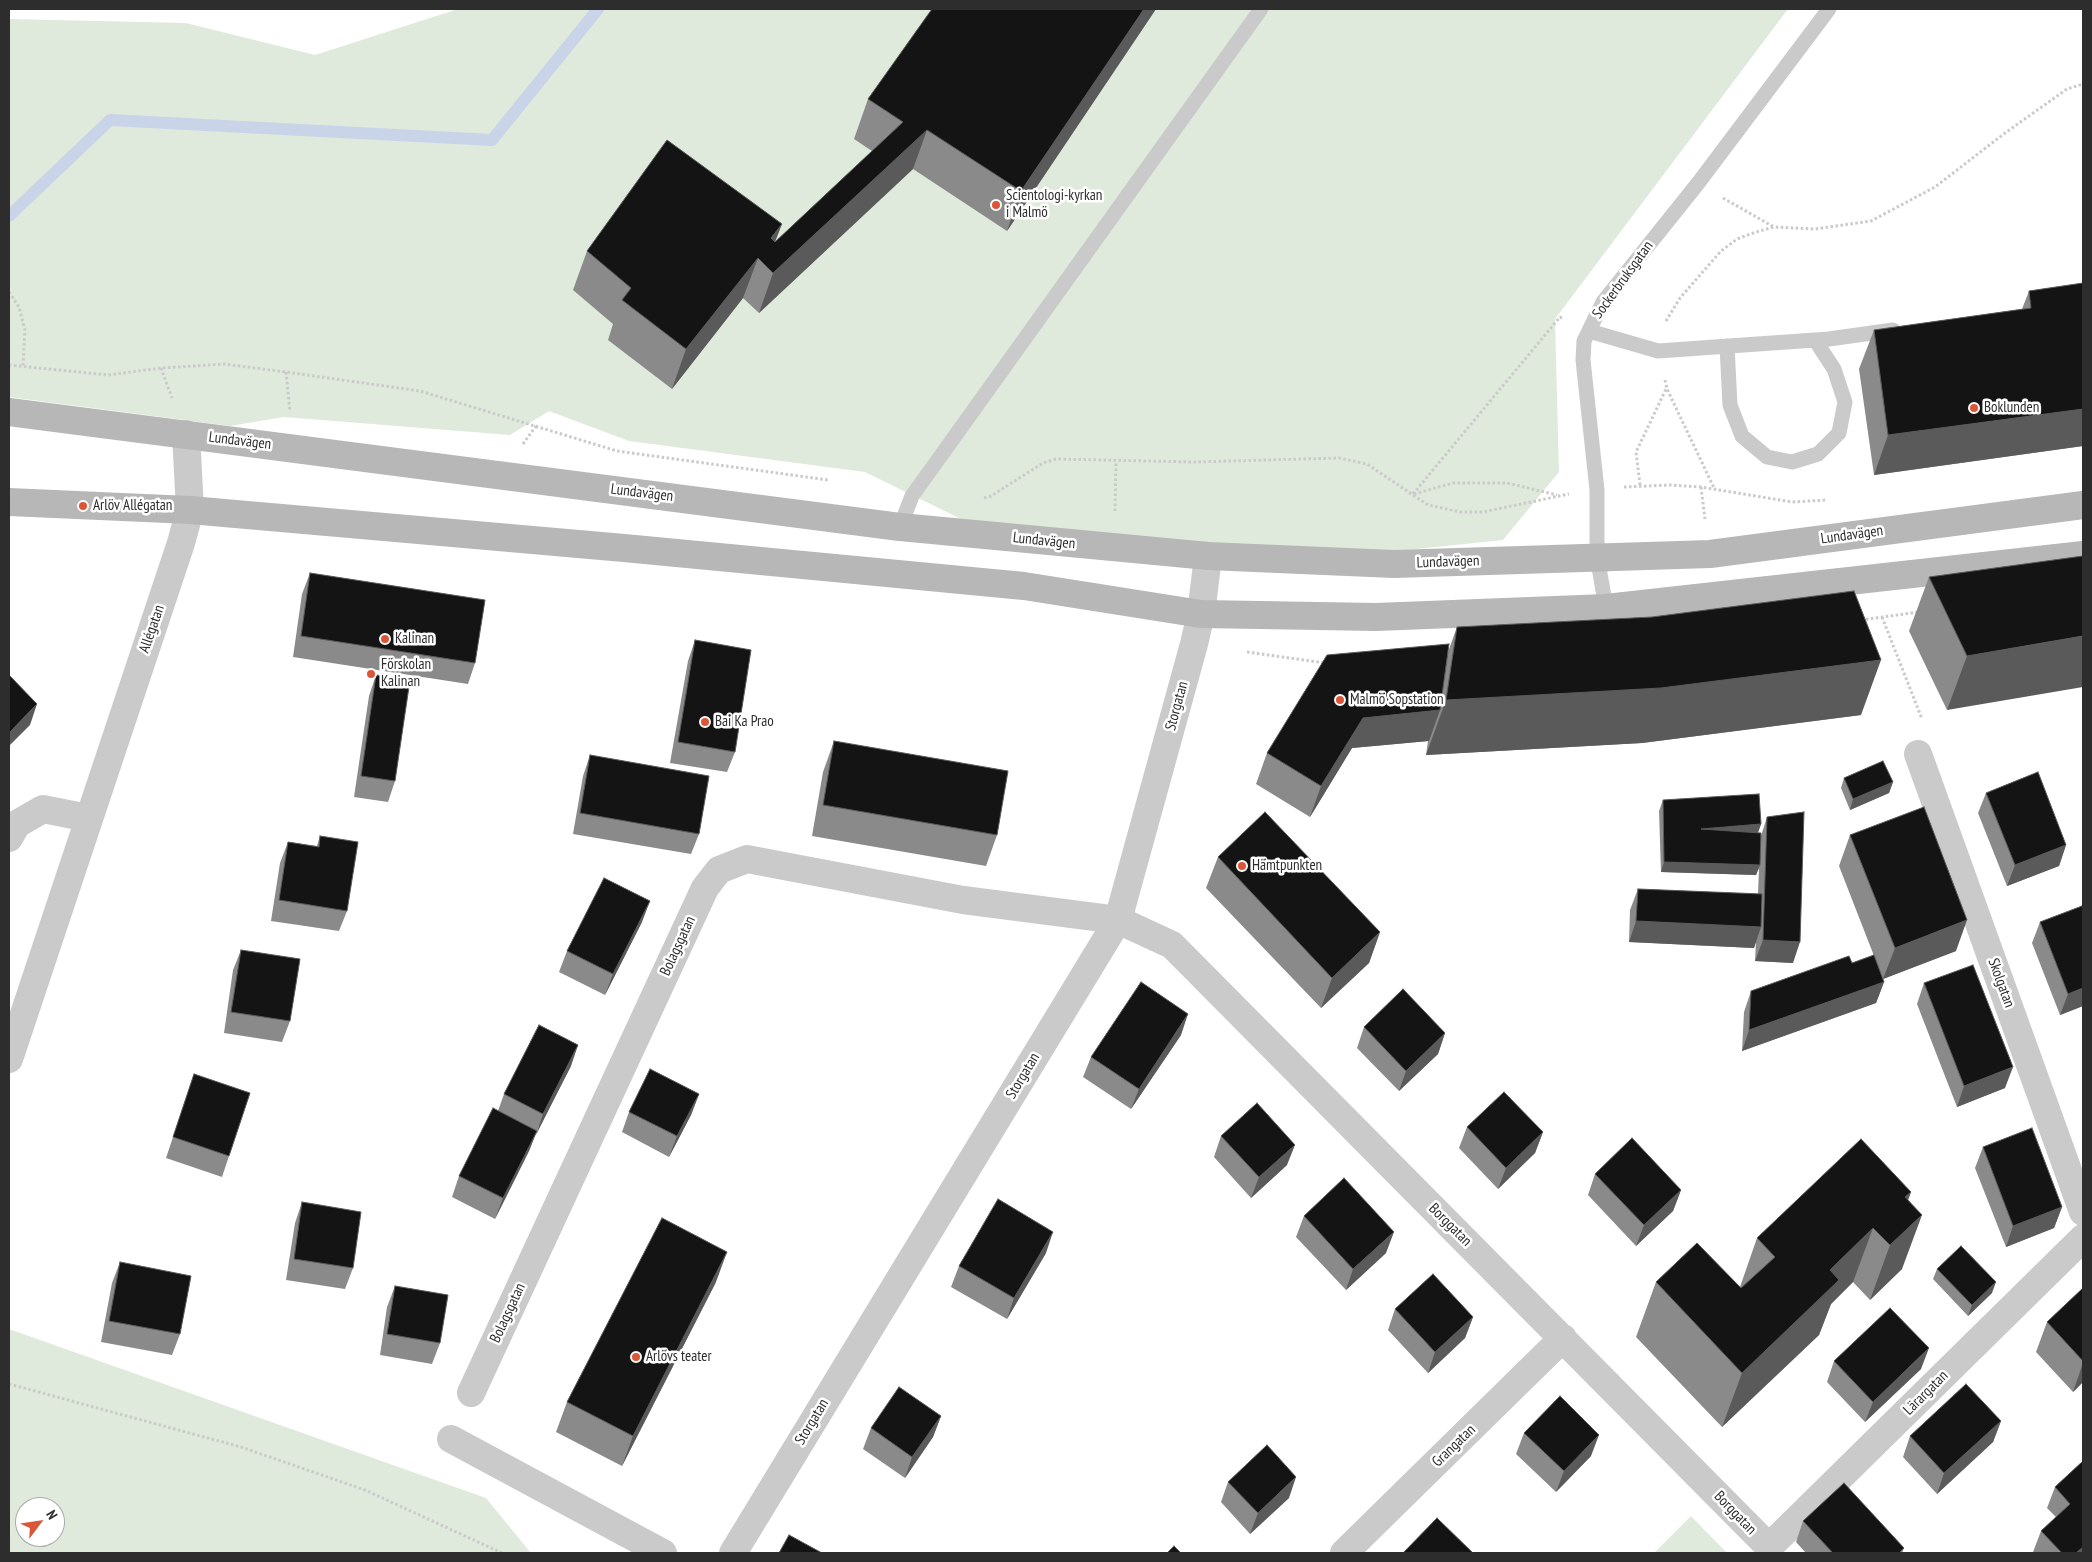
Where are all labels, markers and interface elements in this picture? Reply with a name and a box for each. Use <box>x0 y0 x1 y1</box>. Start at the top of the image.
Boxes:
place label: Scientologi-kyrkan i Malmö <box>1006 187 1102 222</box>
marker: Scientologi-kyrkan i Malmö <box>990 199 1002 211</box>
street label: Sockerbruksgatan <box>1589 238 1657 322</box>
place label: Boklunden <box>1984 399 2039 417</box>
marker: Boklunden <box>1968 402 1980 414</box>
street label: Lundavägen <box>208 428 272 454</box>
street label: Lundavägen <box>610 480 674 506</box>
place label: Arlöv Allégatan <box>93 497 172 515</box>
marker: Arlöv Allégatan <box>77 500 89 512</box>
street label: Lundavägen <box>1820 522 1884 548</box>
street label: Lundavägen <box>1012 529 1076 553</box>
street label: Lundavägen <box>1416 552 1480 572</box>
street label: Allégatan <box>135 603 169 655</box>
place label: Kalinan <box>395 630 434 648</box>
marker: Kalinan <box>379 633 391 645</box>
place label: Förskolan Kalinan <box>381 656 431 691</box>
marker: Förskolan Kalinan <box>365 668 377 680</box>
street label: Storgatan <box>1162 679 1192 733</box>
place label: Malmö Sopstation <box>1350 691 1444 709</box>
marker: Malmö Sopstation <box>1334 694 1346 706</box>
place label: Bai Ka Prao <box>715 713 774 731</box>
marker: Bai Ka Prao <box>699 716 711 728</box>
place label: Hämtpunkten <box>1252 857 1322 875</box>
marker: Hämtpunkten <box>1236 860 1248 872</box>
street label: Bolagsgatan <box>656 913 700 979</box>
street label: Skolgatan <box>1984 956 2018 1010</box>
street label: Storgatan <box>1002 1050 1044 1102</box>
street label: Borggatan <box>1425 1200 1475 1250</box>
street label: Bolagsgatan <box>486 1280 530 1346</box>
place label: Arlövs teater <box>646 1348 712 1366</box>
marker: Arlövs teater <box>630 1351 642 1363</box>
street label: Lärargatan <box>1900 1367 1952 1419</box>
street label: Storgatan <box>791 1396 833 1448</box>
street label: Grangatan <box>1429 1421 1479 1471</box>
street label: Borggatan <box>1710 1488 1760 1538</box>
north arrow <box>15 1497 65 1547</box>
text: N <box>42 1507 62 1523</box>

